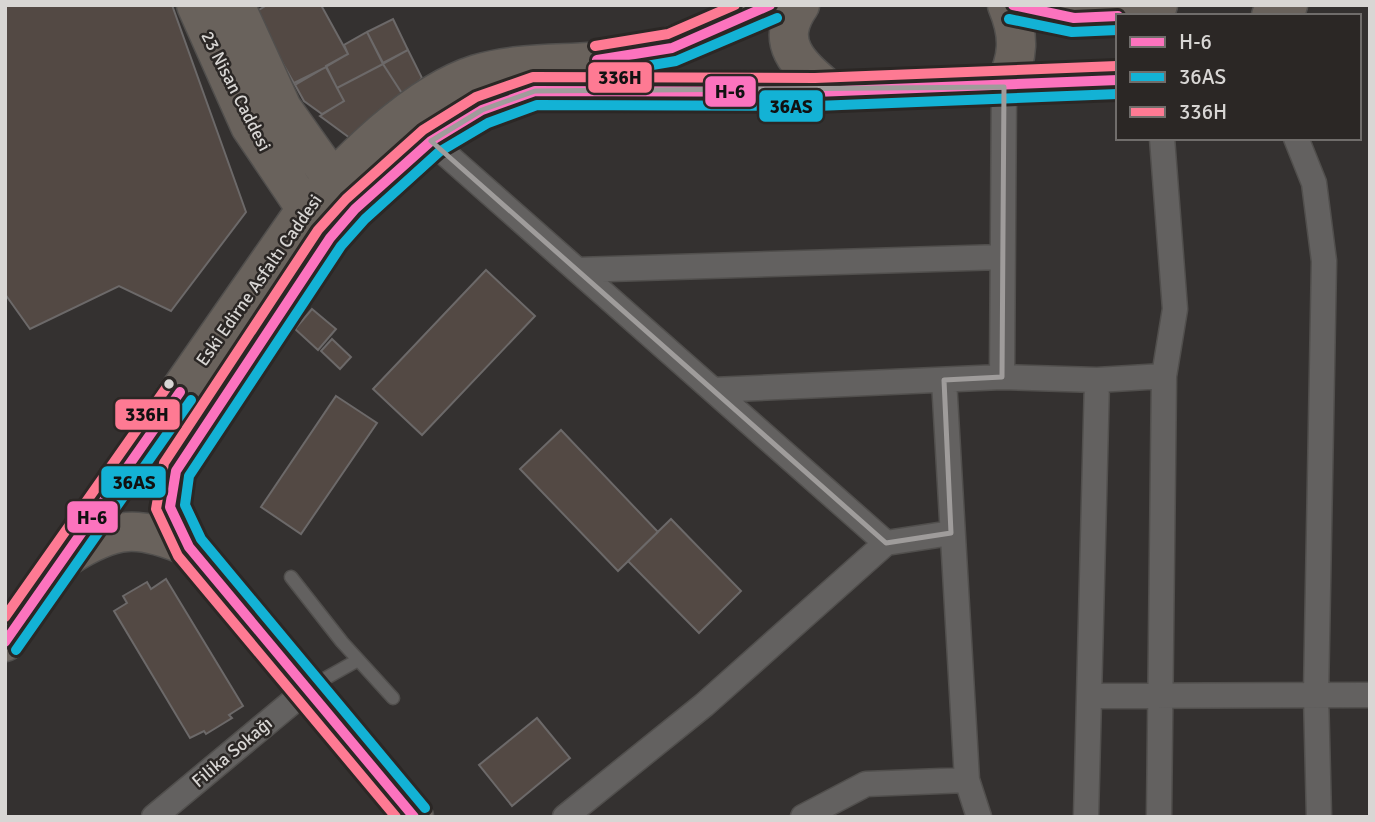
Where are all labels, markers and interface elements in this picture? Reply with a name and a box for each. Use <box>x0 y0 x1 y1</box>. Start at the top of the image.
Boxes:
legend <box>1116 14 1361 140</box>
street label: 23 Nisan Caddesi <box>196 27 276 155</box>
text: H-6 <box>1179 29 1212 55</box>
line badge: 336H <box>587 61 653 94</box>
text: 36AS <box>1179 64 1226 90</box>
text: 336H <box>598 66 642 90</box>
line badge: H-6 <box>704 75 757 108</box>
text: H-6 <box>715 80 745 104</box>
line badge: 36AS <box>758 89 824 123</box>
text: 36AS <box>769 95 813 119</box>
text: 336H <box>1179 99 1227 125</box>
street label: Eski Edirne Asfaltı Caddesi <box>191 190 327 370</box>
unlabelled marker <box>162 377 176 391</box>
line badge: 336H <box>114 398 181 431</box>
text: 336H <box>125 403 169 427</box>
line badge: 36AS <box>100 465 167 499</box>
text: 36AS <box>112 471 156 495</box>
line badge: H-6 <box>66 500 119 534</box>
text: H-6 <box>77 506 107 530</box>
street label: Filika Sokağı <box>187 712 277 792</box>

